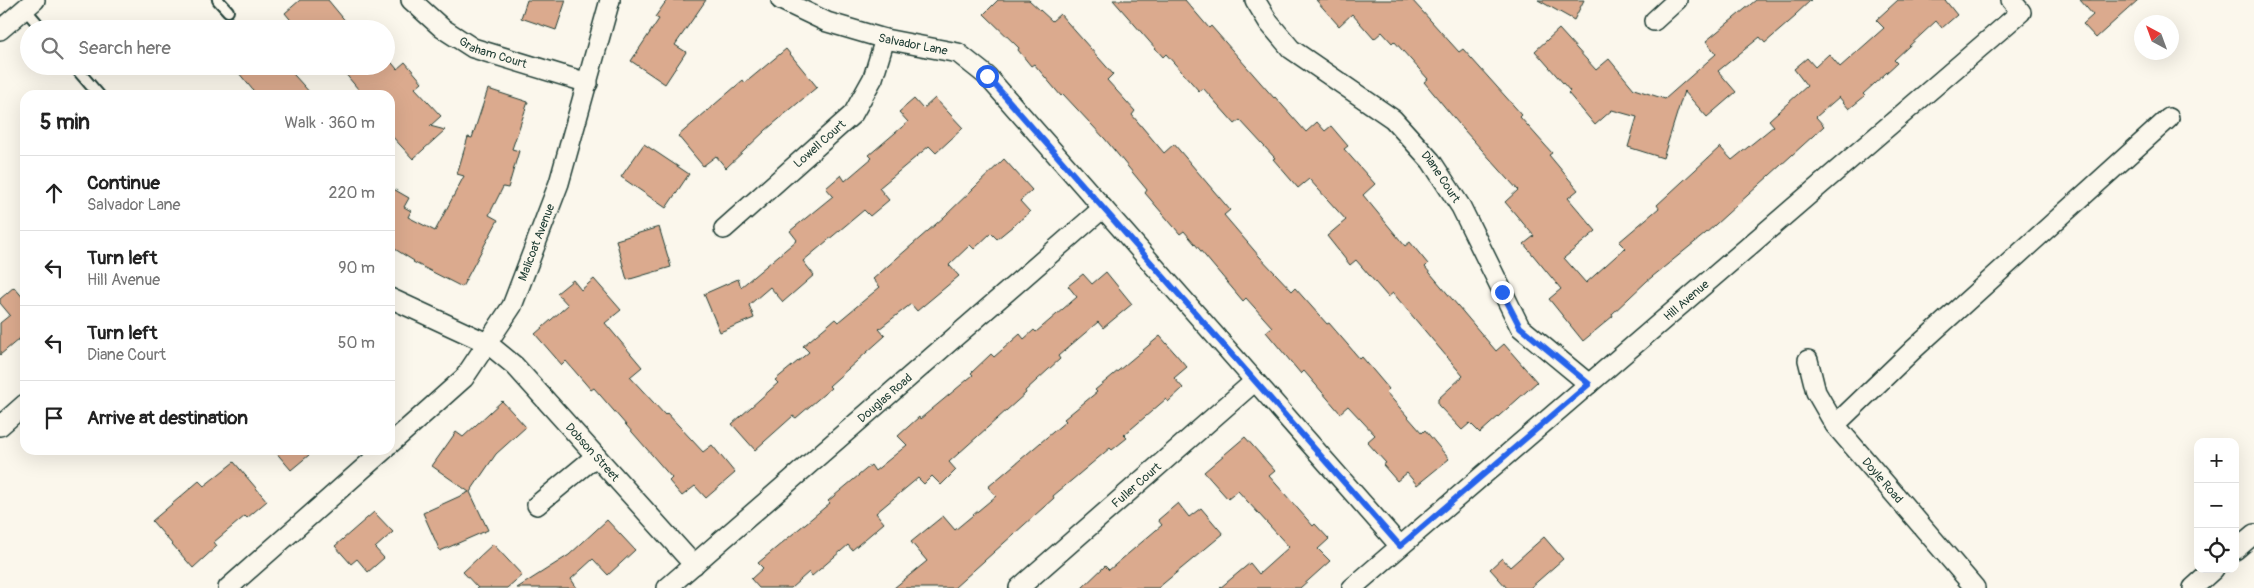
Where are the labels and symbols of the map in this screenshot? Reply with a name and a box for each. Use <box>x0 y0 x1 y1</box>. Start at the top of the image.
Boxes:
north arrow <box>2134 15 2179 60</box>
street label: Salvador Lane <box>877 30 949 58</box>
street label: Graham Court <box>456 33 529 72</box>
route start <box>976 65 999 88</box>
street label: Lowell Court <box>790 117 849 171</box>
street label: Diane Court <box>1418 148 1464 206</box>
street label: Malicoat Avenue <box>515 201 558 283</box>
street label: Hill Avenue <box>1660 277 1712 324</box>
route end <box>1491 281 1514 304</box>
street label: Douglas Road <box>855 370 915 426</box>
street label: Dobson Street <box>562 420 623 485</box>
street label: Doyle Road <box>1859 454 1906 506</box>
street label: Fuller Court <box>1108 459 1164 511</box>

